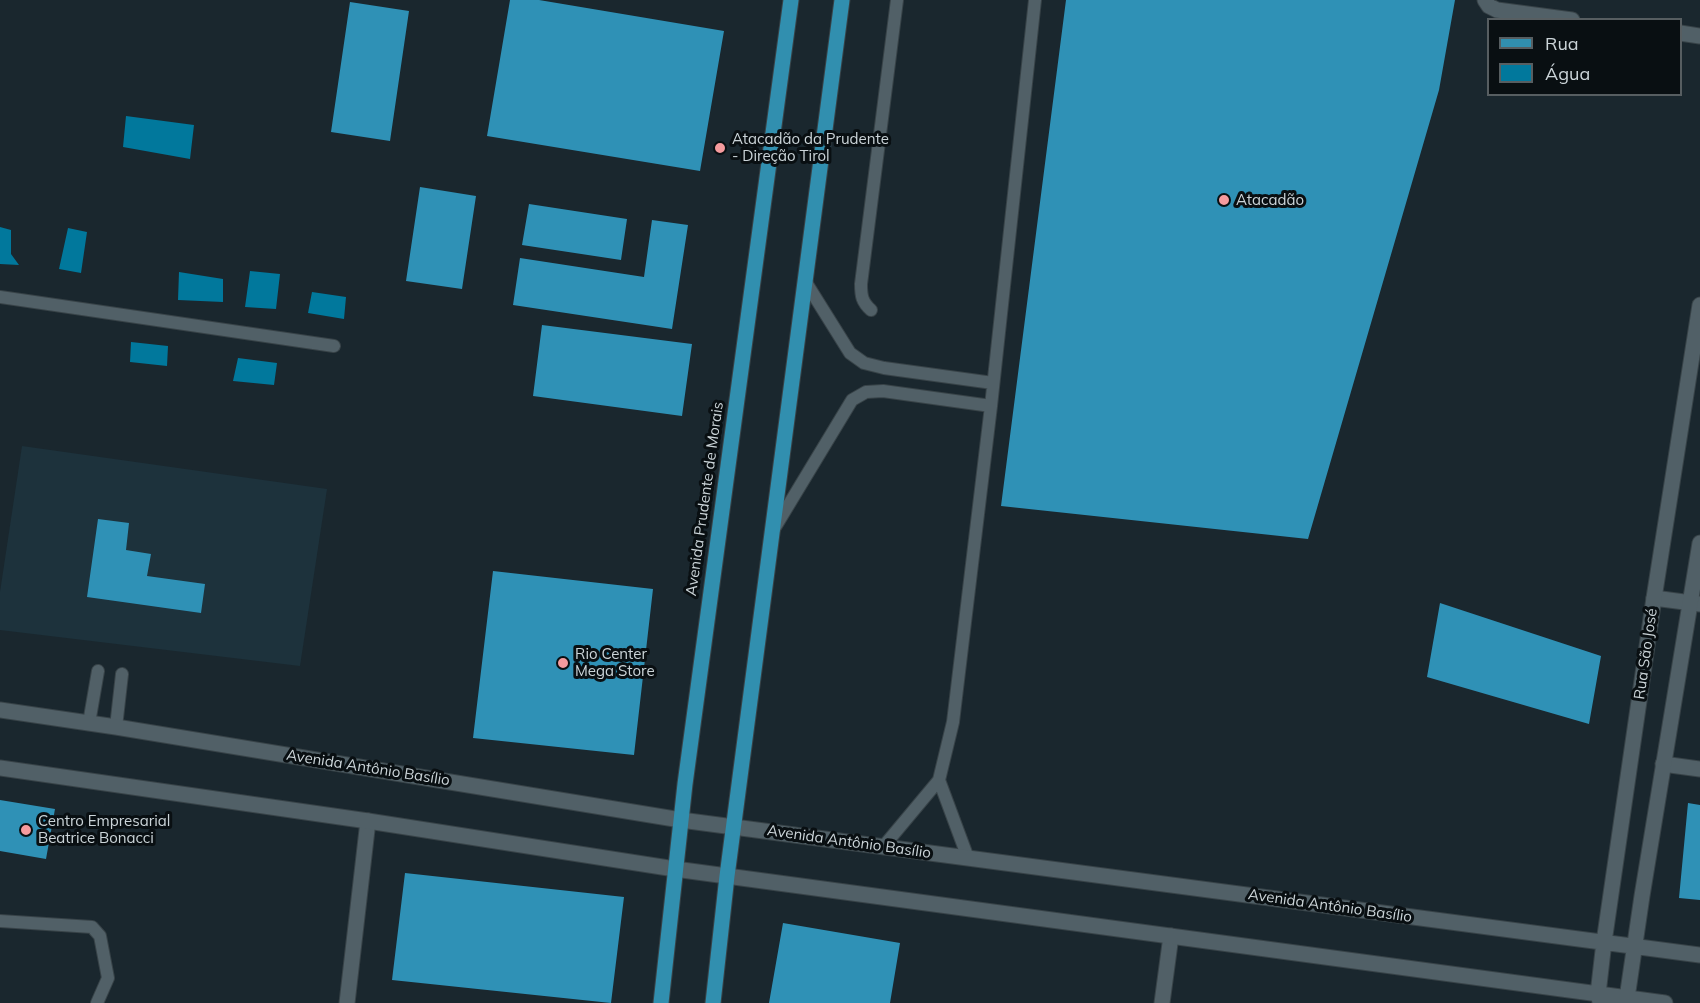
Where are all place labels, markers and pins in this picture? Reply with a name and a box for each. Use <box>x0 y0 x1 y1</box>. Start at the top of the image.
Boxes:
place label: Atacadão da Prudente - Direção Tirol <box>732 130 889 165</box>
marker: Atacadão da Prudente - Direção Tirol <box>713 141 727 155</box>
place label: Atacadão <box>1236 191 1304 209</box>
marker: Atacadão <box>1217 193 1231 207</box>
place label: Rio Center Mega Store <box>575 645 655 680</box>
marker: Rio Center Mega Store <box>556 656 570 670</box>
place label: Centro Empresarial Beatrice Bonacci <box>38 812 170 847</box>
marker: Centro Empresarial Beatrice Bonacci <box>19 823 33 837</box>

